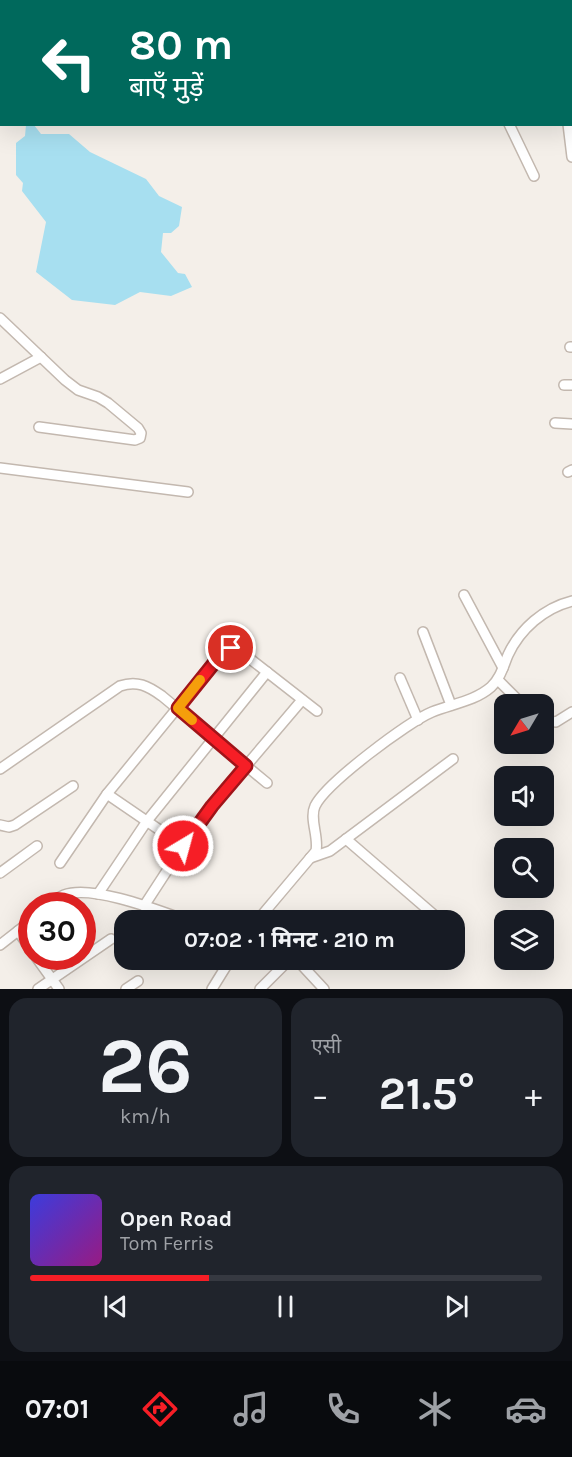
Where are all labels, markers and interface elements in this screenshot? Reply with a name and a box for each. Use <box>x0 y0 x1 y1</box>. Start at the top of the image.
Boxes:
text: 80 m <box>129 20 233 70</box>
icon: left <box>30 24 108 102</box>
text: बाएँ मुड़ें <box>129 71 203 103</box>
pin <box>205 622 256 673</box>
icon: arrive <box>214 631 247 664</box>
north arrow <box>494 694 554 754</box>
map controls <box>494 694 554 970</box>
button: sound <box>494 766 554 826</box>
position arrow <box>151 814 215 878</box>
button: search <box>494 838 554 898</box>
speed limit sign: 30 <box>18 892 96 970</box>
button: layers <box>494 910 554 970</box>
text: 07:02 · 1 मिनट · 210 m <box>184 927 395 953</box>
text: 26 <box>98 1020 193 1112</box>
text: एसी <box>312 1035 341 1058</box>
text: 21.5° <box>378 1068 475 1120</box>
text: − <box>312 1076 329 1114</box>
text: + <box>525 1076 542 1114</box>
text: km/h <box>120 1105 171 1128</box>
text: Open Road <box>120 1206 232 1232</box>
text: Tom Ferris <box>120 1232 214 1255</box>
icon: previous <box>99 1290 132 1323</box>
icon: pause <box>269 1290 302 1323</box>
icon: next <box>440 1290 473 1323</box>
icon: directions <box>139 1388 181 1430</box>
icon: music <box>230 1388 272 1430</box>
icon: phone <box>322 1388 364 1430</box>
icon: climate <box>414 1388 456 1430</box>
icon: car <box>505 1388 547 1430</box>
text: 07:01 <box>25 1393 89 1425</box>

